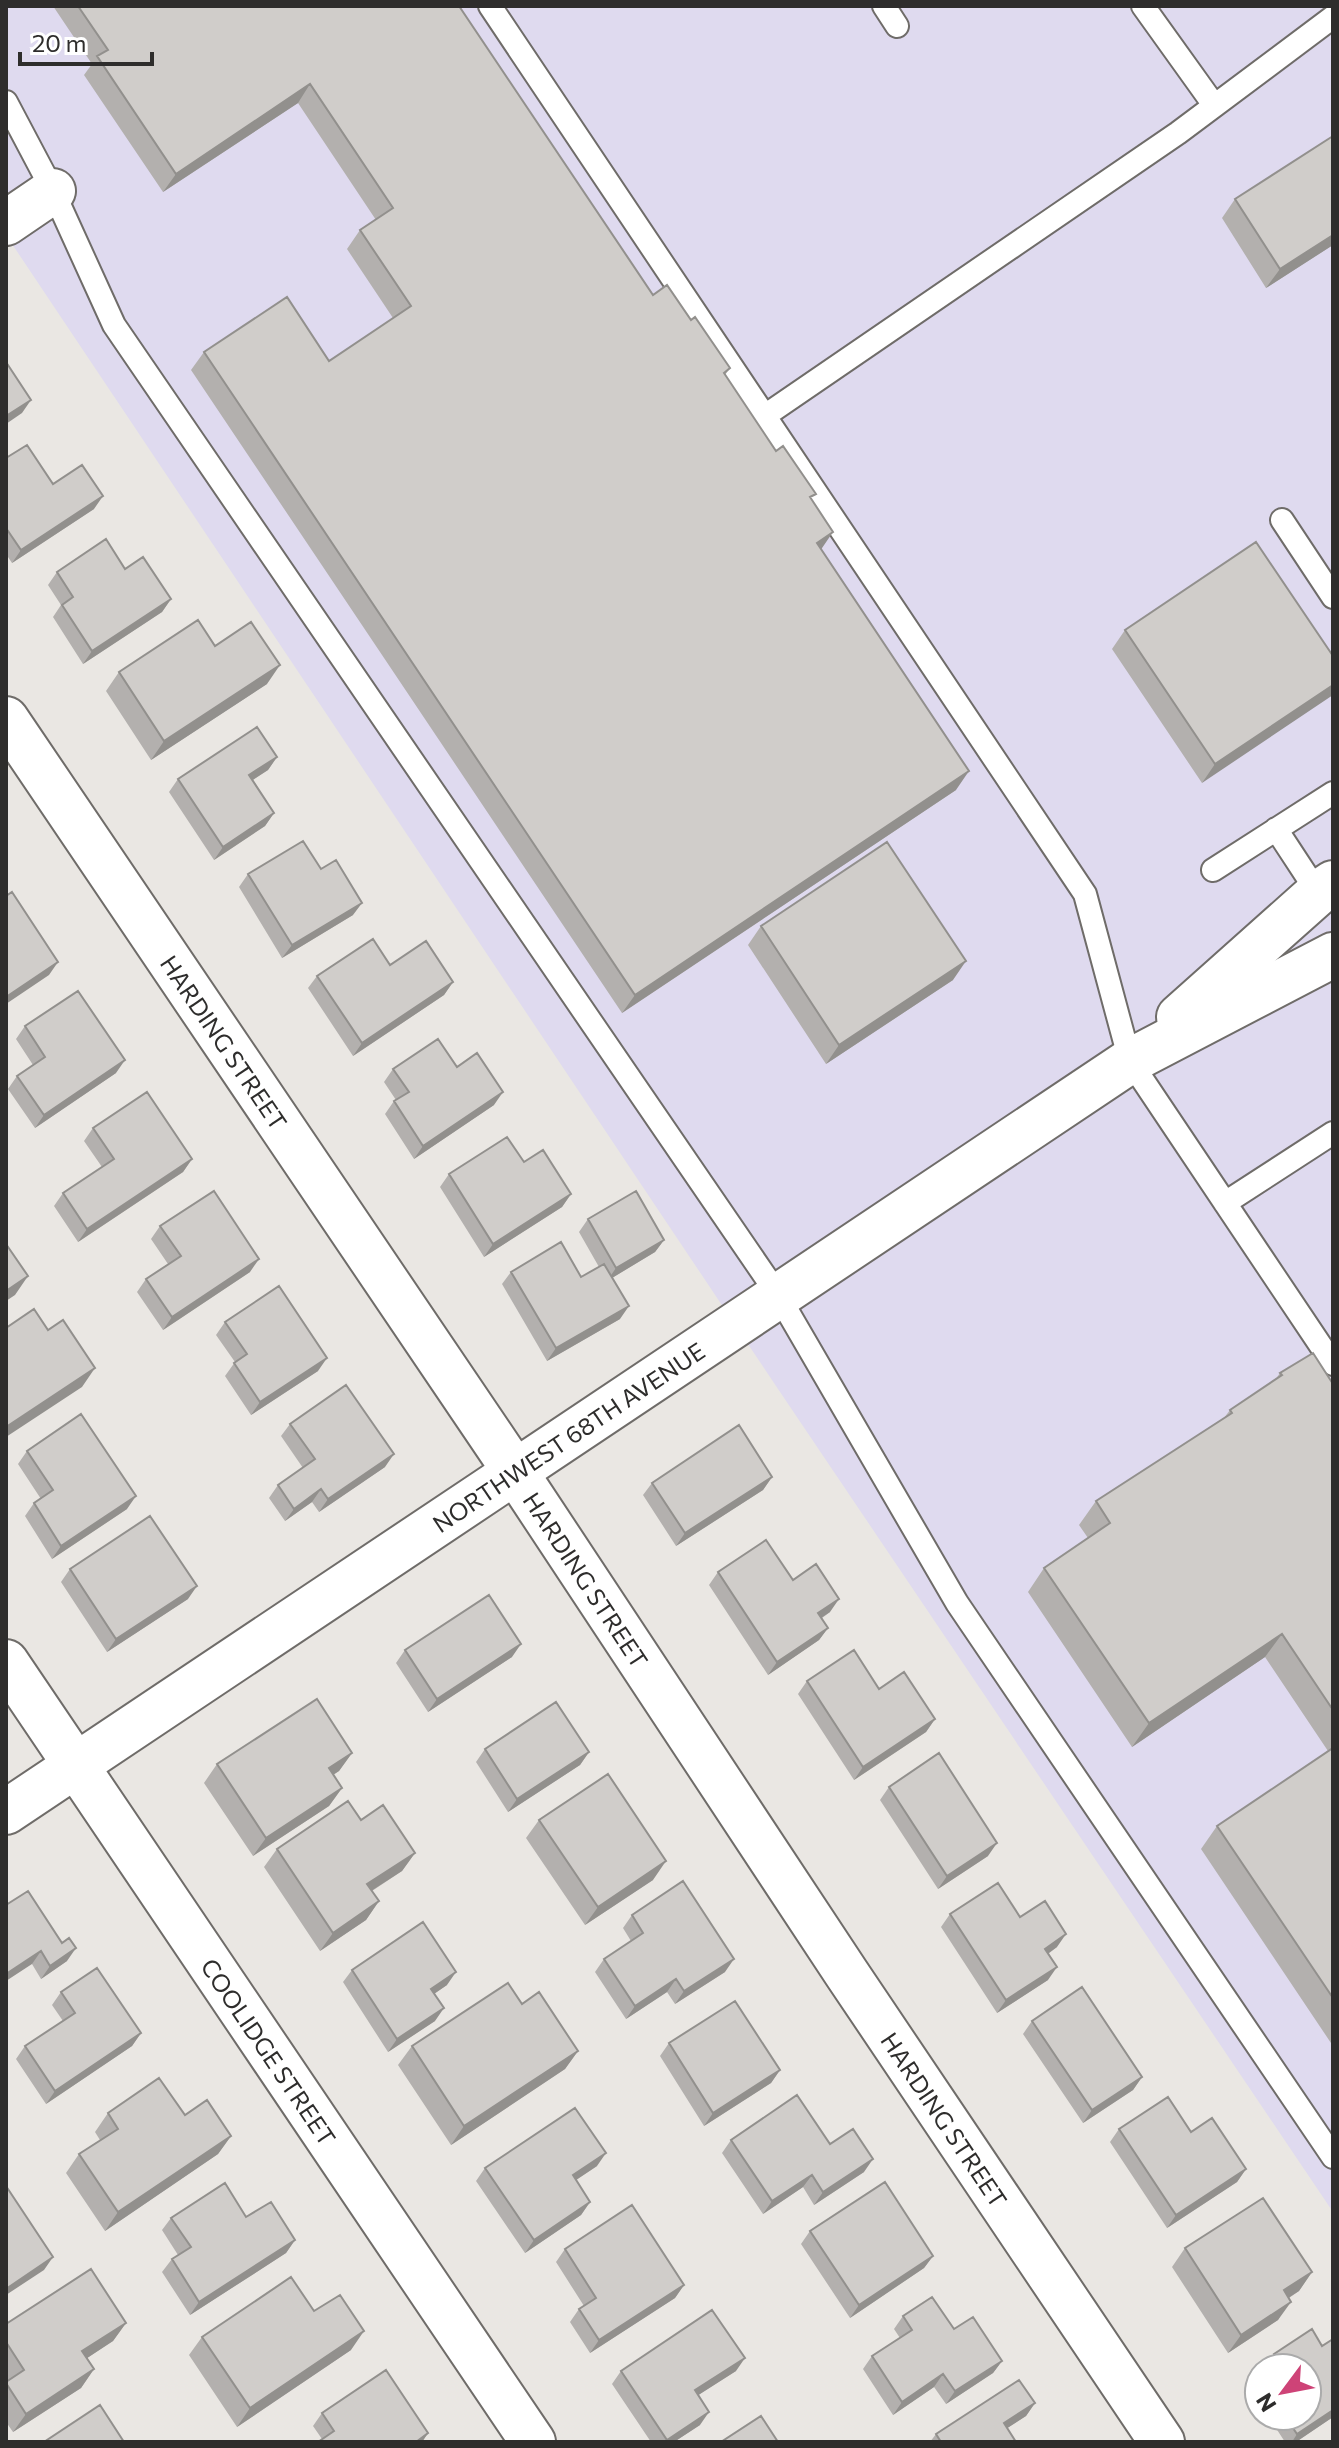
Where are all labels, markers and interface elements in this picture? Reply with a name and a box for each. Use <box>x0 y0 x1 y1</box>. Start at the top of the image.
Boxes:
scale bar <box>20 16 152 66</box>
text: 20 m <box>32 28 86 57</box>
street label: HARDING STREET <box>155 949 294 1135</box>
street label: NORTHWEST 68TH AVENUE <box>427 1335 710 1538</box>
street label: HARDING STREET <box>518 1486 655 1673</box>
street label: COOLIDGE STREET <box>196 1952 343 2150</box>
street label: HARDING STREET <box>876 2026 1014 2212</box>
north arrow <box>1243 2352 1323 2432</box>
text: N <box>1250 2389 1281 2417</box>

